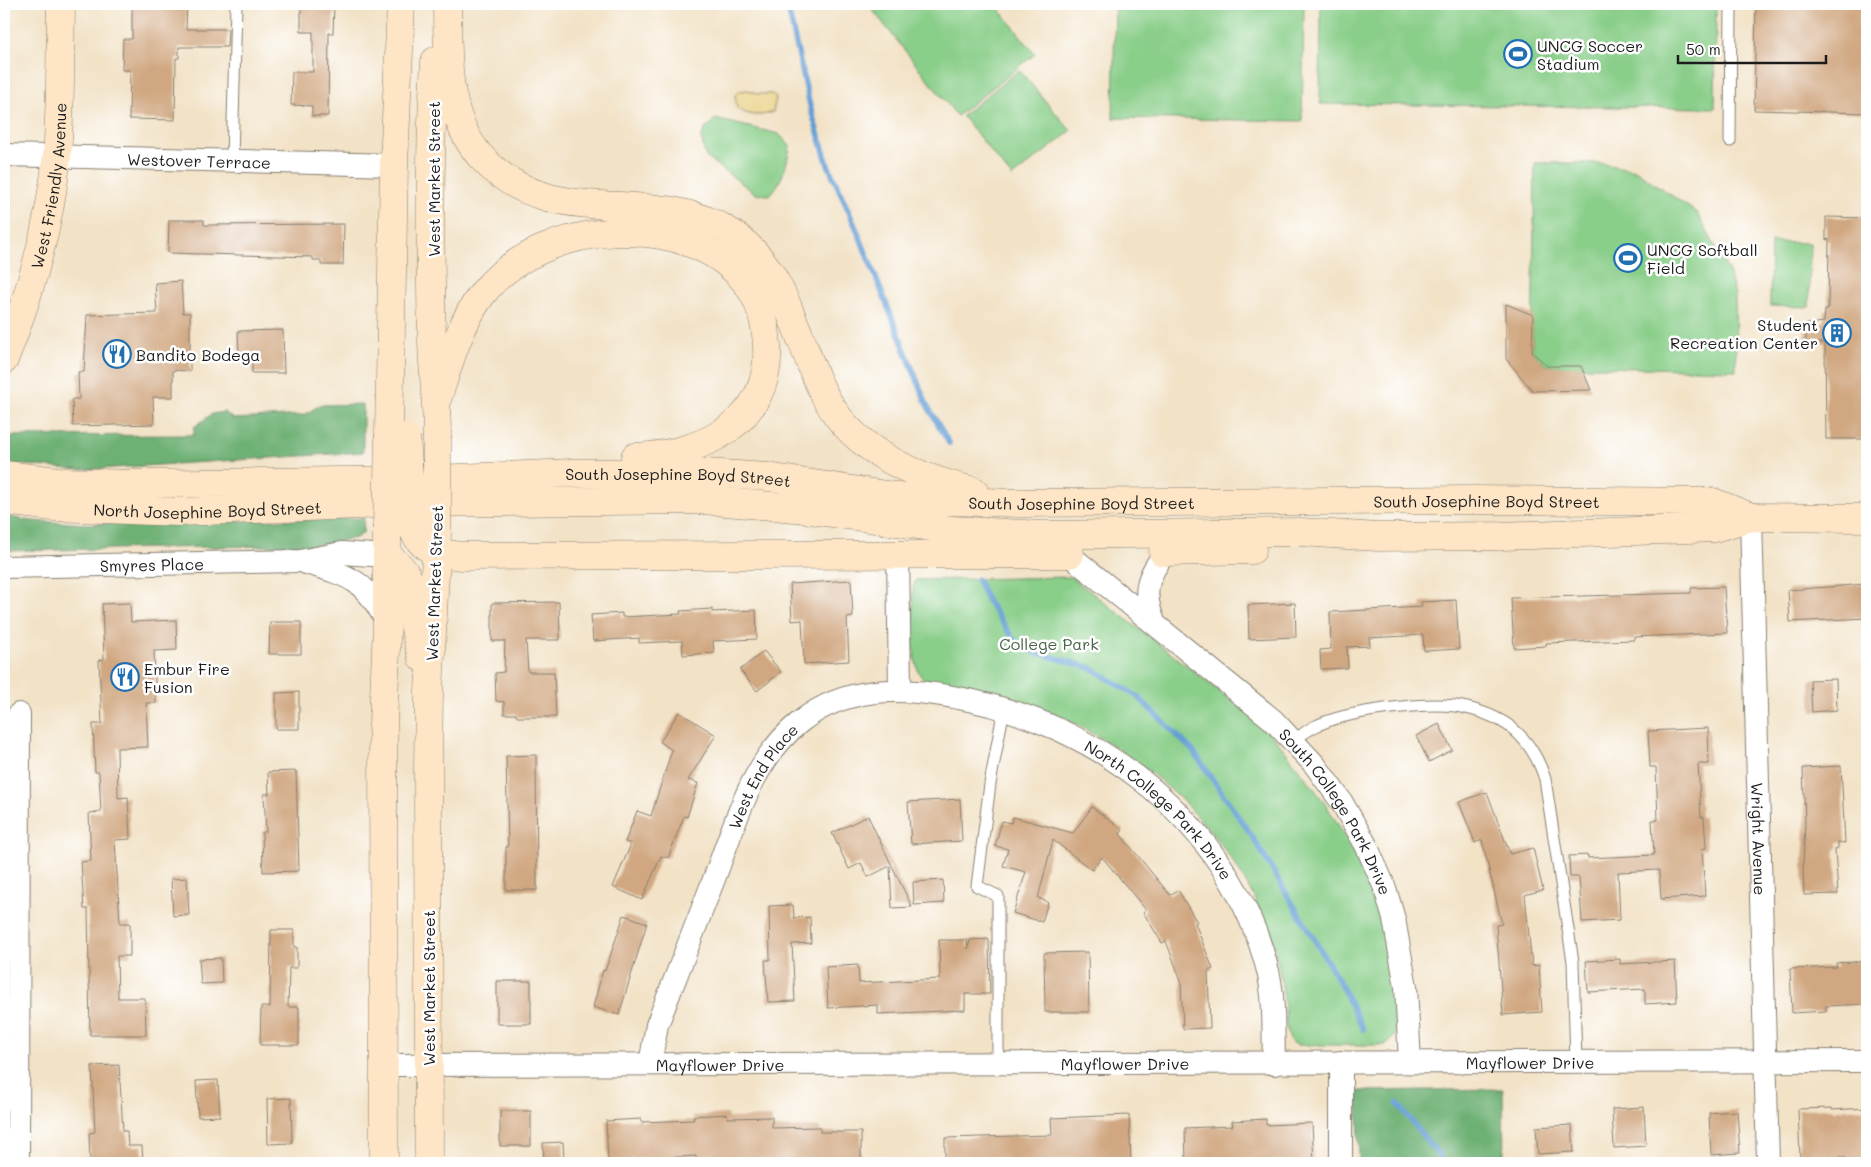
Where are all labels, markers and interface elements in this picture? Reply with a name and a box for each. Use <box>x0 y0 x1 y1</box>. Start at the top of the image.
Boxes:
scale bar <box>1678 32 1826 64</box>
place label: UNCG Soccer Stadium <box>1537 35 1643 74</box>
sports icon: UNCG Soccer Stadium <box>1503 39 1533 69</box>
text: 50 m <box>1686 39 1721 59</box>
street label: West Market Street <box>423 101 444 257</box>
street label: West Friendly Avenue <box>25 102 70 271</box>
street label: Westover Terrace <box>127 148 271 172</box>
place label: UNCG Softball Field <box>1647 239 1758 278</box>
sports icon: UNCG Softball Field <box>1613 243 1643 273</box>
place label: Student Recreation Center <box>1670 314 1818 353</box>
building icon: Student Recreation Center <box>1822 318 1852 348</box>
restaurant icon: Bandito Bodega <box>102 339 132 369</box>
place label: Bandito Bodega <box>136 344 260 365</box>
street label: South Josephine Boyd Street <box>565 462 793 491</box>
street label: South Josephine Boyd Street <box>1373 489 1600 512</box>
street label: South Josephine Boyd Street <box>968 491 1195 514</box>
street label: North Josephine Boyd Street <box>93 496 322 523</box>
street label: West Market Street <box>421 505 447 661</box>
street label: Smyres Place <box>100 552 204 576</box>
park label: College Park <box>999 633 1099 654</box>
place label: Embur Fire Fusion <box>144 658 230 697</box>
restaurant icon: Embur Fire Fusion <box>110 662 140 692</box>
street label: West End Place <box>723 719 802 832</box>
street label: South College Park Drive <box>1275 723 1397 897</box>
street label: North College Park Drive <box>1081 735 1238 883</box>
street label: Wright Avenue <box>1747 782 1771 896</box>
street label: West Market Street <box>418 910 439 1066</box>
street label: Mayflower Drive <box>1466 1051 1594 1073</box>
street label: Mayflower Drive <box>1061 1052 1189 1074</box>
street label: Mayflower Drive <box>656 1053 784 1075</box>

